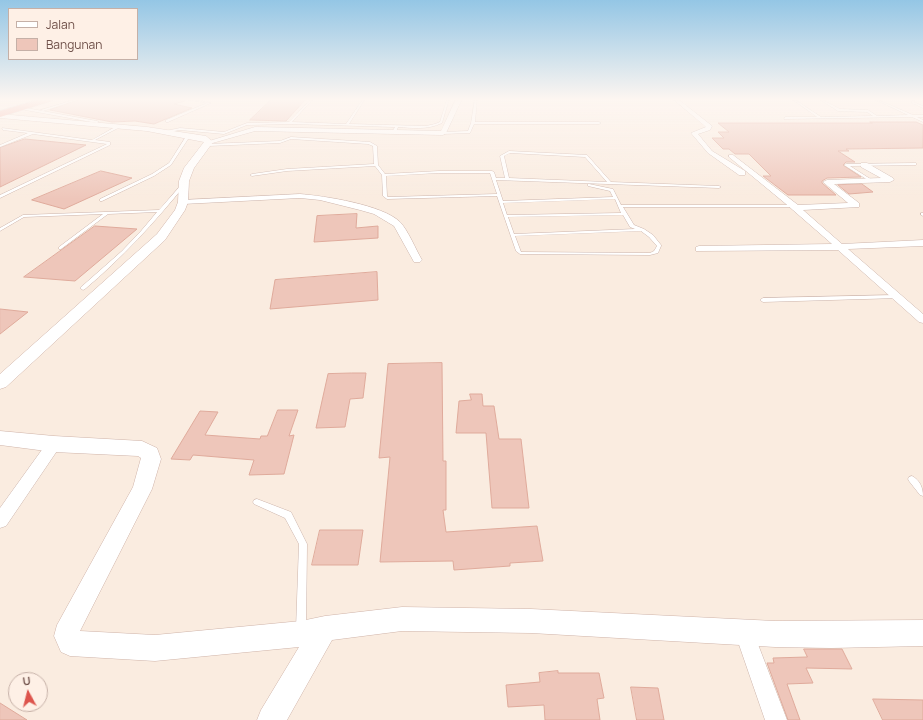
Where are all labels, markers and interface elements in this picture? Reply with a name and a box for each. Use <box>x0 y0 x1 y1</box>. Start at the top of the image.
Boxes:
legend <box>8 8 138 60</box>
text: Jalan <box>46 16 75 33</box>
text: Bangunan <box>46 36 102 53</box>
north arrow <box>8 672 48 712</box>
text: U <box>22 673 31 689</box>

